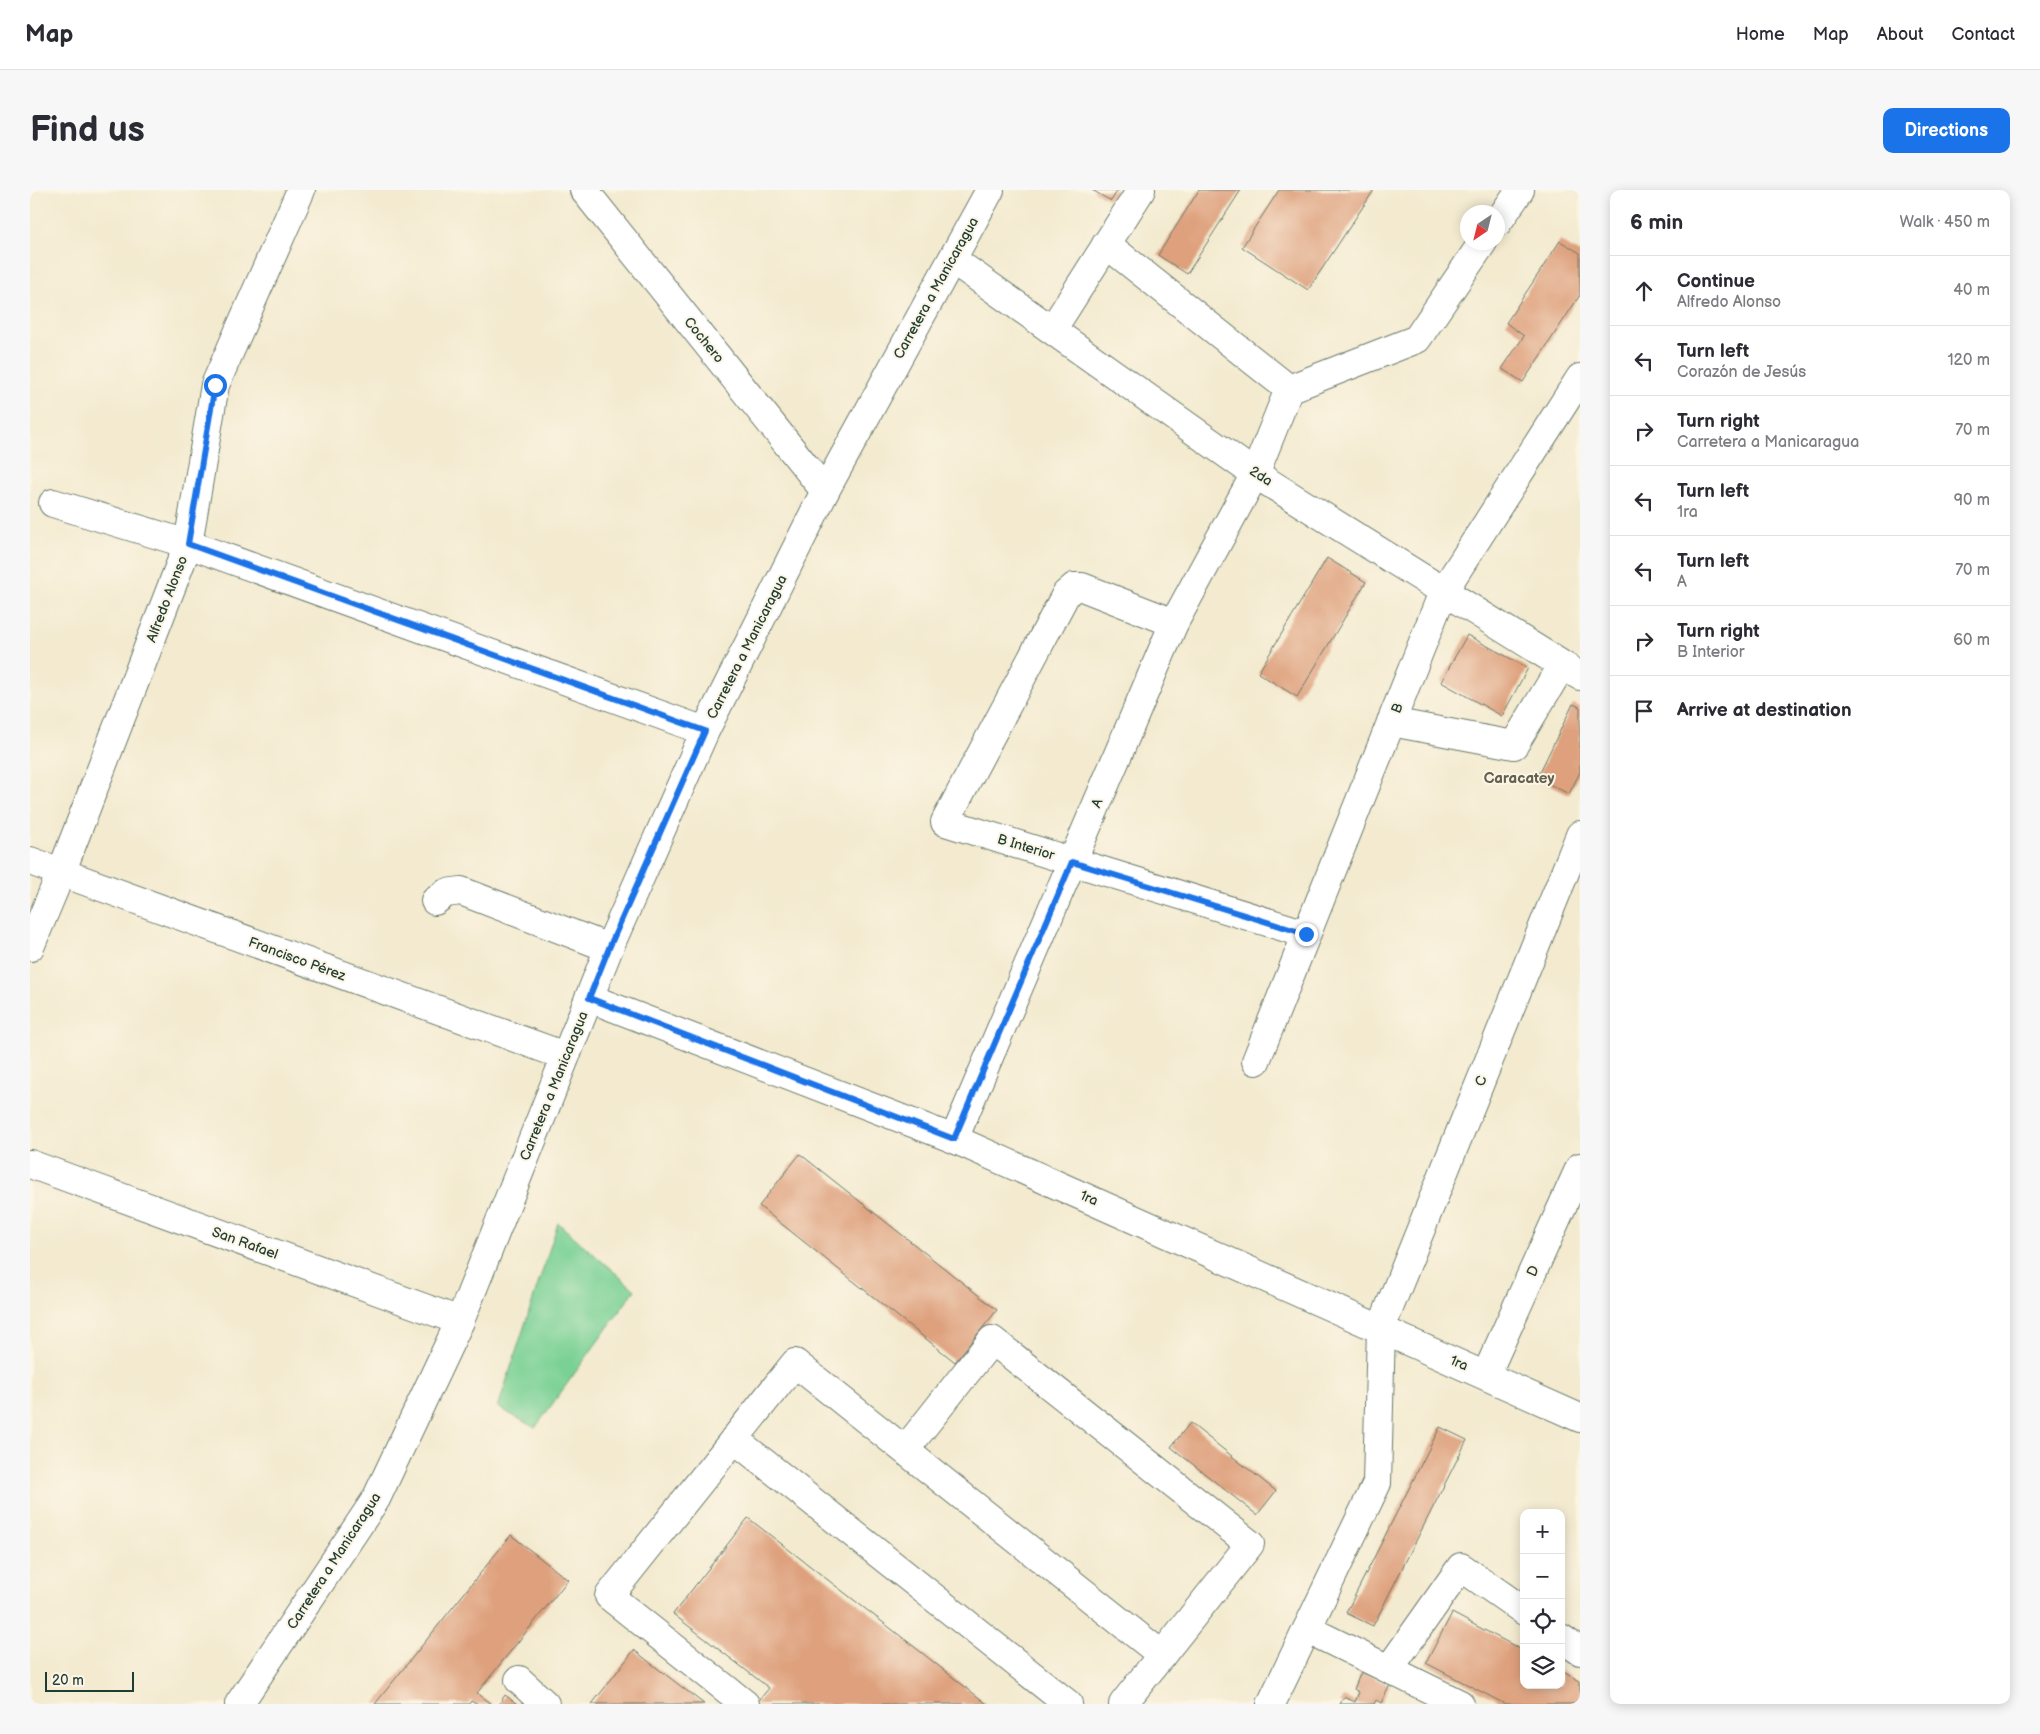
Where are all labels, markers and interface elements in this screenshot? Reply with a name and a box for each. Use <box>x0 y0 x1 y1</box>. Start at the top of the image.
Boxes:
text: Map <box>25 20 73 49</box>
text: Home <box>1736 24 1785 45</box>
text: Map <box>1813 24 1849 45</box>
text: About <box>1877 24 1924 45</box>
text: Contact <box>1952 24 2015 45</box>
button: Directions <box>1883 108 2010 153</box>
text: Find us <box>30 109 145 152</box>
north arrow <box>1460 205 1505 250</box>
text: 6 min <box>1630 210 1683 235</box>
text: Walk · 450 m <box>1900 213 1990 232</box>
street label: Carretera a Manicaragua <box>890 214 982 362</box>
text: Continue <box>1677 270 1755 293</box>
icon: ahead <box>1630 277 1658 305</box>
text: 40 m <box>1953 281 1990 300</box>
text: Alfredo Alonso <box>1677 293 1781 312</box>
street label: Cochero <box>680 314 728 366</box>
text: Turn left <box>1677 340 1749 363</box>
icon: left <box>1630 347 1658 375</box>
text: 120 m <box>1947 351 1990 370</box>
text: Corazón de Jesús <box>1677 363 1806 382</box>
route start <box>204 374 227 397</box>
text: Turn right <box>1677 410 1760 433</box>
icon: right <box>1630 417 1658 445</box>
text: 70 m <box>1955 421 1990 440</box>
text: Carretera a Manicaragua <box>1677 433 1859 452</box>
street label: 2da <box>1246 462 1276 490</box>
text: Turn left <box>1677 480 1749 503</box>
icon: left <box>1630 487 1658 515</box>
text: 90 m <box>1954 491 1990 510</box>
text: 1ra <box>1677 503 1698 522</box>
text: Turn left <box>1677 550 1749 573</box>
street label: Alfredo Alonso <box>143 553 191 645</box>
icon: left <box>1630 557 1658 585</box>
text: 70 m <box>1955 561 1990 580</box>
street label: Carretera a Manicaragua <box>703 572 791 722</box>
text: A <box>1677 573 1687 592</box>
text: Turn right <box>1677 620 1760 643</box>
icon: right <box>1630 627 1658 655</box>
text: 60 m <box>1953 631 1990 650</box>
text: B Interior <box>1677 643 1745 662</box>
icon: arrive <box>1630 697 1658 725</box>
text: Arrive at destination <box>1677 699 1852 722</box>
street label: B <box>1387 700 1407 716</box>
district label: Caracatey <box>1484 769 1554 788</box>
street label: A <box>1088 795 1107 810</box>
street label: B Interior <box>995 830 1058 864</box>
route end <box>1295 923 1318 946</box>
street label: Francisco Pérez <box>246 934 348 985</box>
street label: Carretera a Manicaragua <box>516 1009 592 1163</box>
street label: C <box>1471 1073 1491 1089</box>
street label: 1ra <box>1077 1187 1101 1209</box>
street label: San Rafael <box>210 1223 280 1263</box>
street label: D <box>1523 1263 1543 1279</box>
street label: 1ra <box>1447 1352 1471 1374</box>
street label: Carretera a Manicaragua <box>283 1489 385 1632</box>
map controls <box>1520 1509 1565 1689</box>
button: + <box>1520 1509 1565 1554</box>
button: − <box>1520 1554 1565 1599</box>
button: locate <box>1520 1599 1565 1644</box>
button: layers <box>1520 1644 1565 1689</box>
scale bar <box>45 1669 134 1692</box>
text: 20 m <box>52 1672 84 1689</box>

